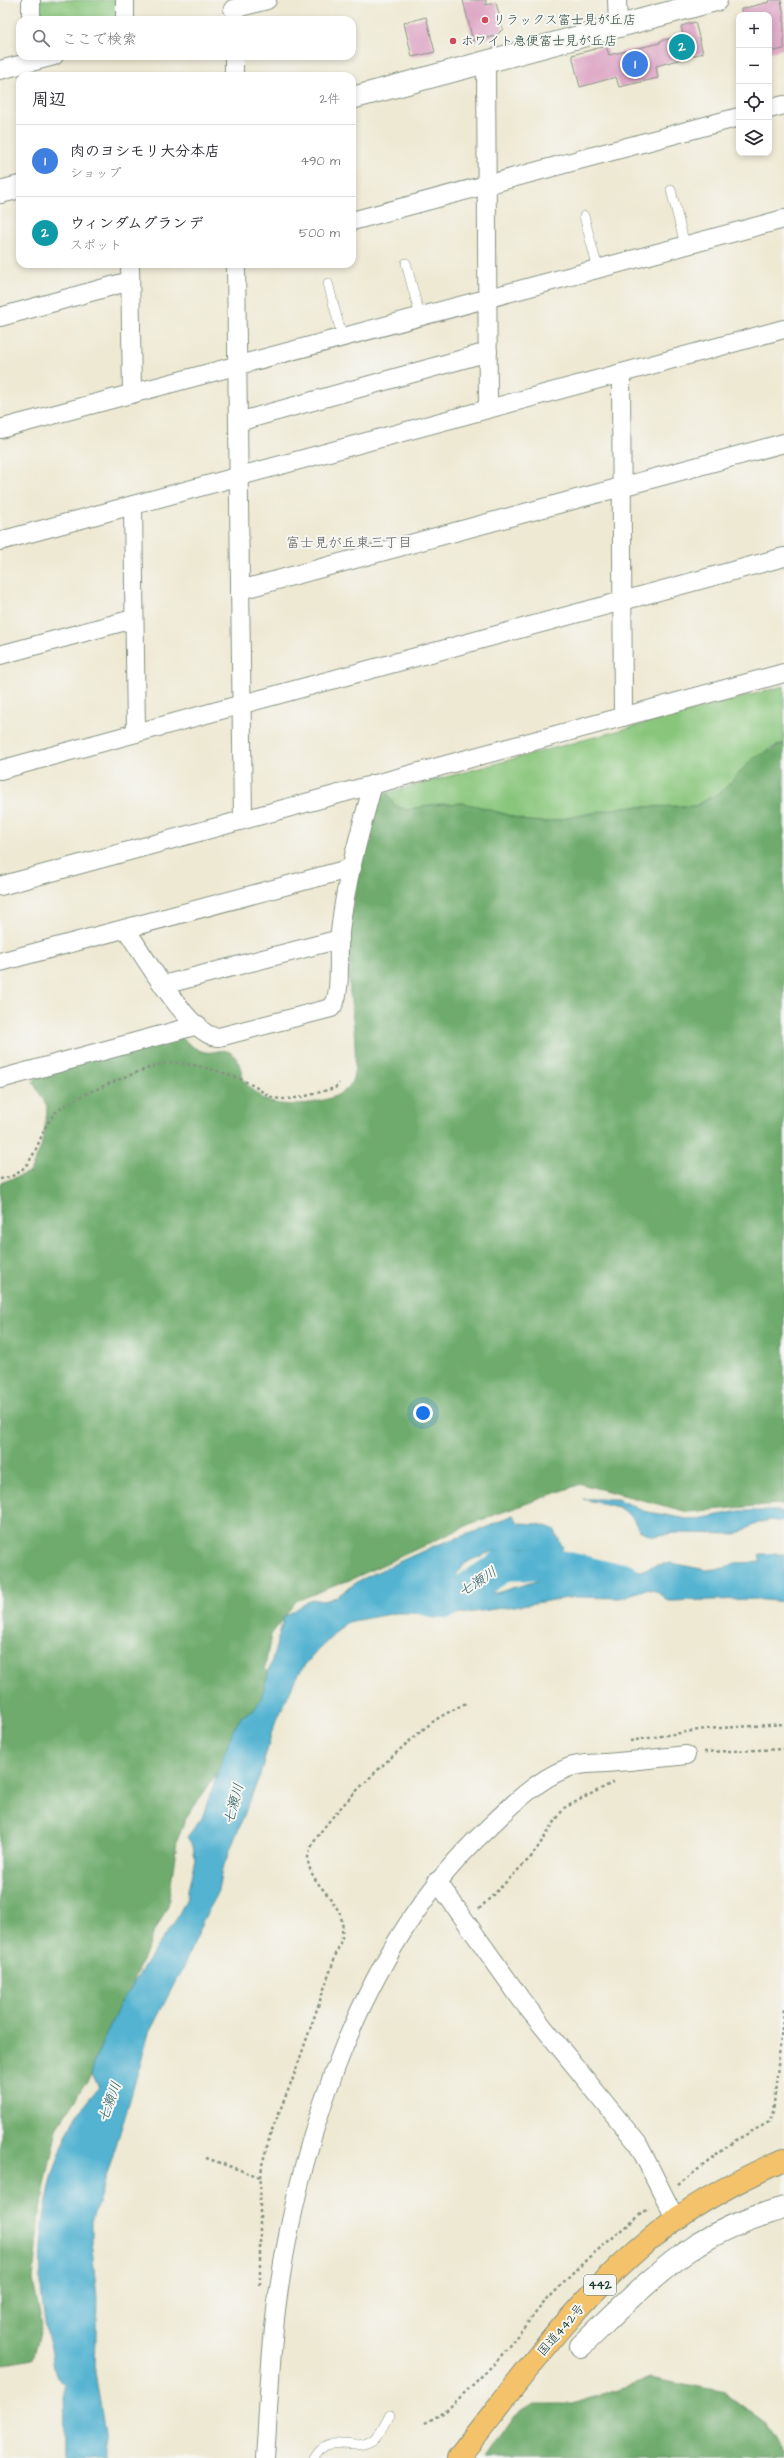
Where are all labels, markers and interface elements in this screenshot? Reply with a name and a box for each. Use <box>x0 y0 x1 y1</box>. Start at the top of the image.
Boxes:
place label: リラックス富士見が丘店 <box>493 11 636 29</box>
map controls <box>736 12 772 156</box>
button: + <box>736 12 772 48</box>
marker: リラックス富士見が丘店 <box>480 15 490 25</box>
search box <box>16 16 356 60</box>
icon: search <box>30 27 52 49</box>
text: ここで検索 <box>62 29 137 50</box>
place label: ホワイト急便富士見が丘店 <box>461 32 617 50</box>
pin: 2 <box>669 32 695 62</box>
marker: ホワイト急便富士見が丘店 <box>448 36 458 46</box>
button: − <box>736 48 772 84</box>
pin: 1 <box>622 49 648 79</box>
button: locate <box>736 84 772 120</box>
text: 周辺 <box>32 88 66 112</box>
text: 2件 <box>320 90 340 108</box>
button: layers <box>736 120 772 156</box>
text: 肉のヨシモリ大分本店 <box>70 141 220 162</box>
text: 1 <box>44 152 46 170</box>
text: 490 m <box>300 152 340 170</box>
text: ショップ <box>70 164 121 182</box>
text: ウィンダムグランデ <box>70 213 204 234</box>
text: 2 <box>41 224 49 242</box>
text: 500 m <box>299 224 340 242</box>
text: スポット <box>70 236 122 254</box>
district label: 富士見が丘東三丁目 <box>286 533 412 553</box>
your location <box>413 1403 433 1423</box>
water label: 七瀬川 <box>455 1562 501 1602</box>
water label: 七瀬川 <box>219 1781 249 1827</box>
water label: 七瀬川 <box>93 2079 127 2125</box>
road number: 442 <box>584 2275 616 2295</box>
street label: 国道442号 <box>533 2300 589 2360</box>

